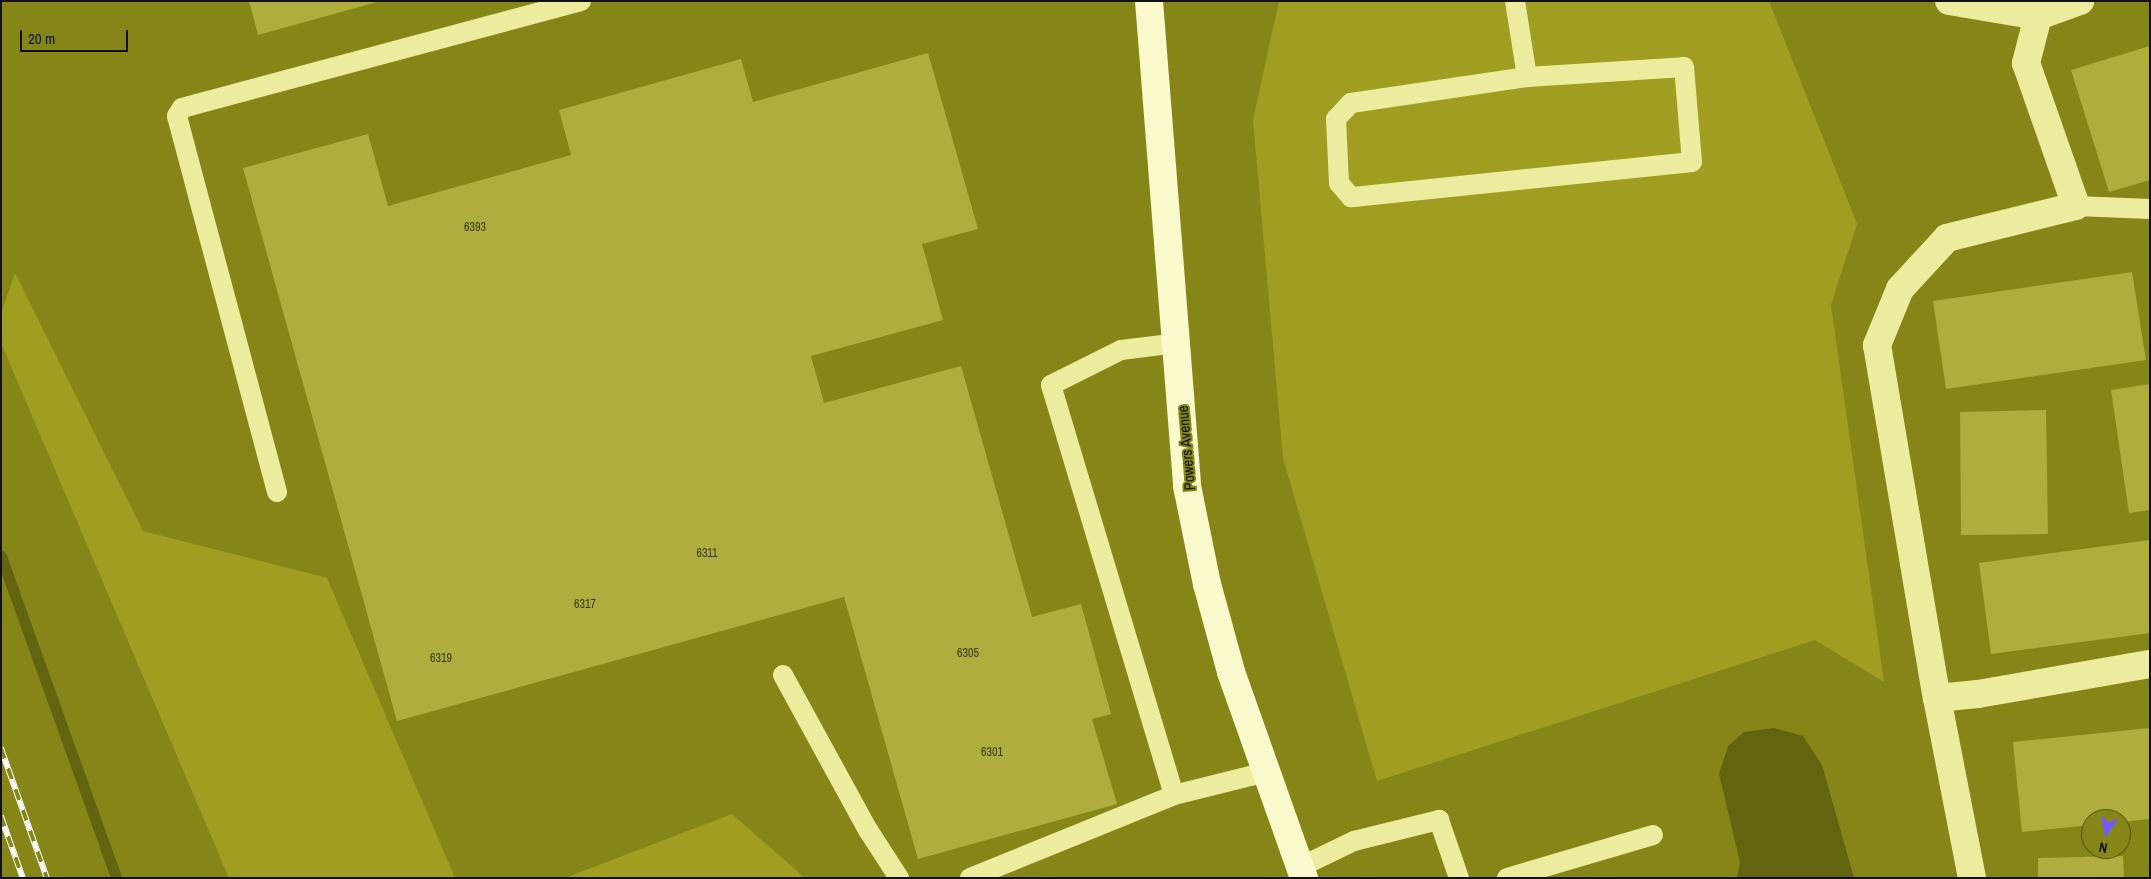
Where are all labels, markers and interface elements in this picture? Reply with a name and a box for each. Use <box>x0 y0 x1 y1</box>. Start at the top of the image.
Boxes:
scale bar <box>22 20 130 52</box>
text: 20 m <box>28 28 55 49</box>
house number: 6393 <box>464 221 486 235</box>
street label: Powers Avenue <box>1173 404 1199 492</box>
house number: 6311 <box>696 547 718 561</box>
house number: 6317 <box>574 598 596 612</box>
house number: 6305 <box>957 647 979 661</box>
house number: 6319 <box>430 652 452 666</box>
house number: 6301 <box>981 746 1003 760</box>
north arrow <box>2081 809 2131 859</box>
text: N <box>2097 838 2109 857</box>

